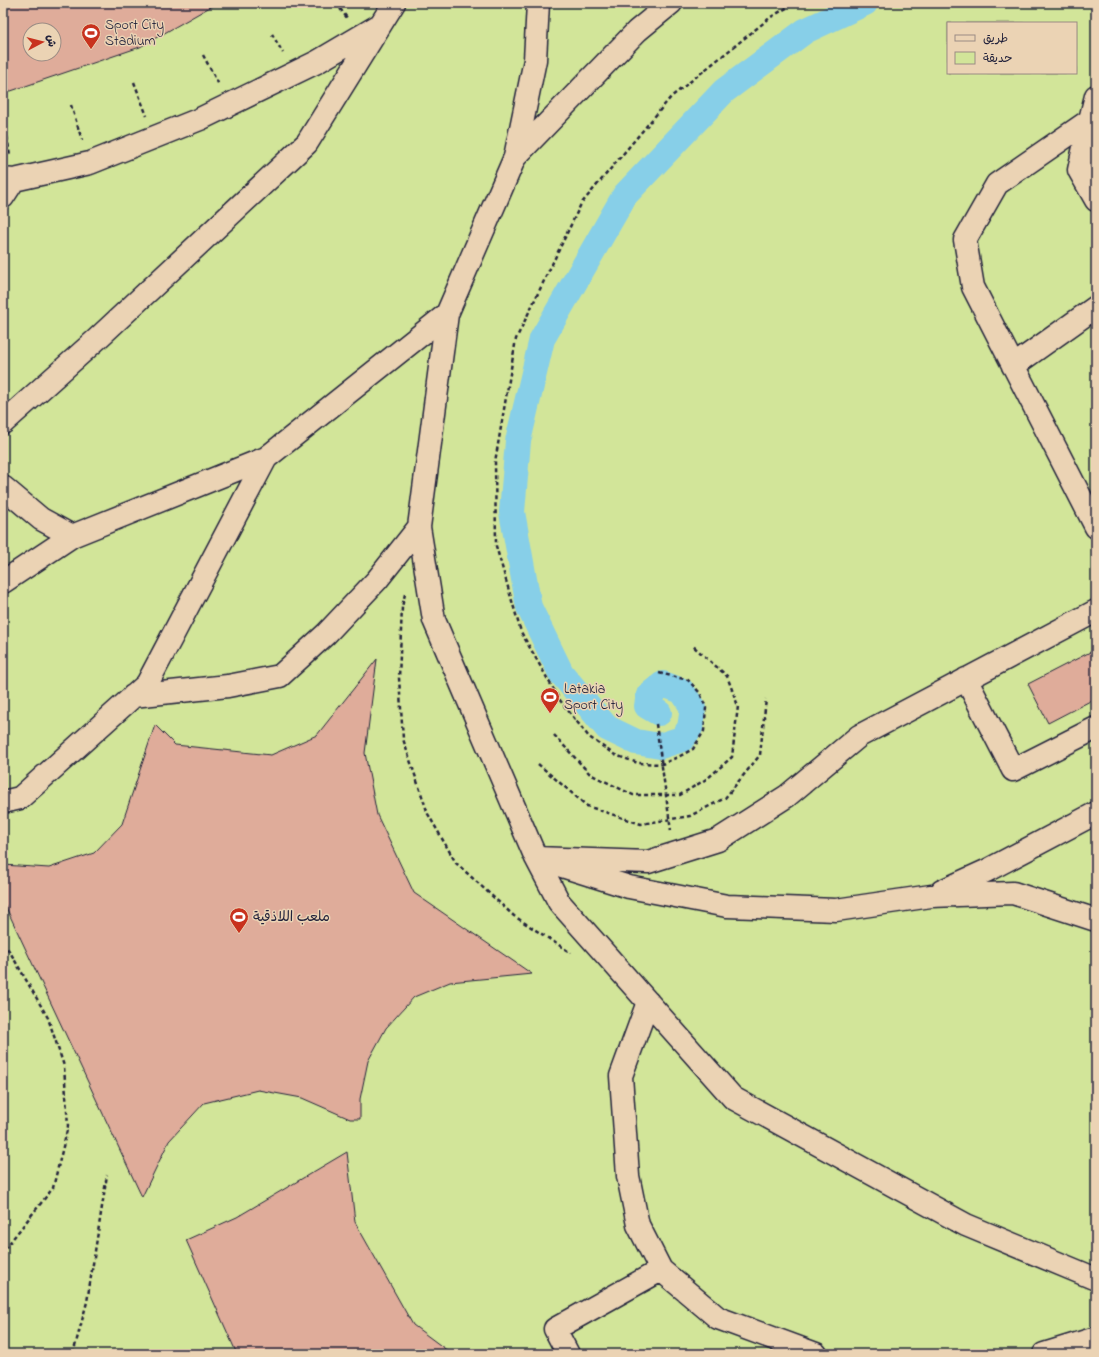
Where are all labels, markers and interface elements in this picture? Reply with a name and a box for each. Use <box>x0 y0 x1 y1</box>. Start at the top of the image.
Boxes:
place label: Sport City Stadium <box>105 15 164 52</box>
north arrow <box>22 22 62 62</box>
sports icon: Sport City Stadium <box>80 22 102 50</box>
legend <box>947 22 1077 74</box>
text: طريق <box>983 30 1008 48</box>
text: ش <box>42 34 60 48</box>
text: حديقة <box>983 50 1012 68</box>
place label: Latakia Sport City <box>564 679 623 717</box>
sports icon: Latakia Sport City <box>539 686 561 714</box>
sports icon: ملعب اللاذقية <box>228 906 250 934</box>
place label: ملعب اللاذقية <box>253 907 330 928</box>

